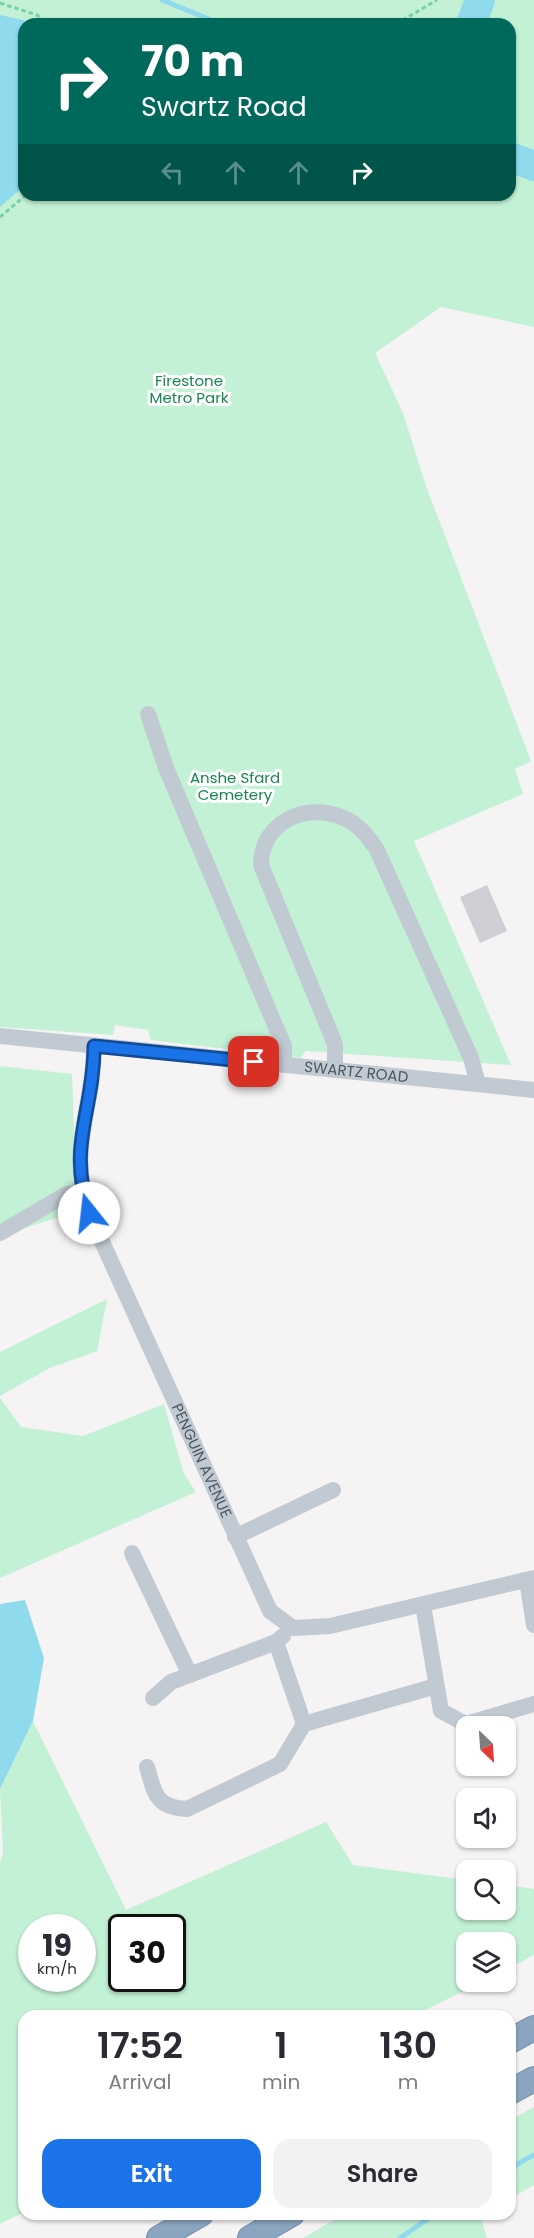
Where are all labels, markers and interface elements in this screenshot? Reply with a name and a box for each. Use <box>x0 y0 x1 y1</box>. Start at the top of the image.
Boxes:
text: 70 m <box>141 32 244 91</box>
icon: right <box>42 42 120 120</box>
text: Swartz Road <box>141 88 307 125</box>
icon: left <box>156 156 189 189</box>
icon: ahead <box>219 156 252 189</box>
icon: ahead <box>282 156 315 189</box>
icon: right <box>345 156 378 189</box>
park label: Firestone Metro Park <box>149 370 229 408</box>
park label: Anshe Sfard Cemetery <box>190 767 280 805</box>
pin <box>228 1036 279 1087</box>
icon: arrive <box>237 1045 270 1078</box>
street label: SWARTZ ROAD <box>303 1056 409 1087</box>
position arrow <box>57 1181 121 1245</box>
street label: PENGUIN AVENUE <box>167 1400 237 1521</box>
north arrow <box>456 1716 516 1776</box>
map controls <box>456 1716 516 1992</box>
button: sound <box>456 1788 516 1848</box>
button: search <box>456 1860 516 1920</box>
speed limit sign: 30 <box>108 1914 186 1992</box>
text: 19 <box>42 1924 72 1967</box>
button: layers <box>456 1932 516 1992</box>
text: km/h <box>37 1958 77 1979</box>
text: 17:52 <box>97 2020 183 2071</box>
text: 1 <box>275 2020 288 2071</box>
text: 130 <box>379 2020 437 2071</box>
text: Arrival <box>108 2068 171 2096</box>
text: min <box>262 2068 300 2096</box>
text: m <box>398 2068 418 2096</box>
button: Exit <box>42 2139 261 2208</box>
button: Share <box>273 2139 492 2208</box>

